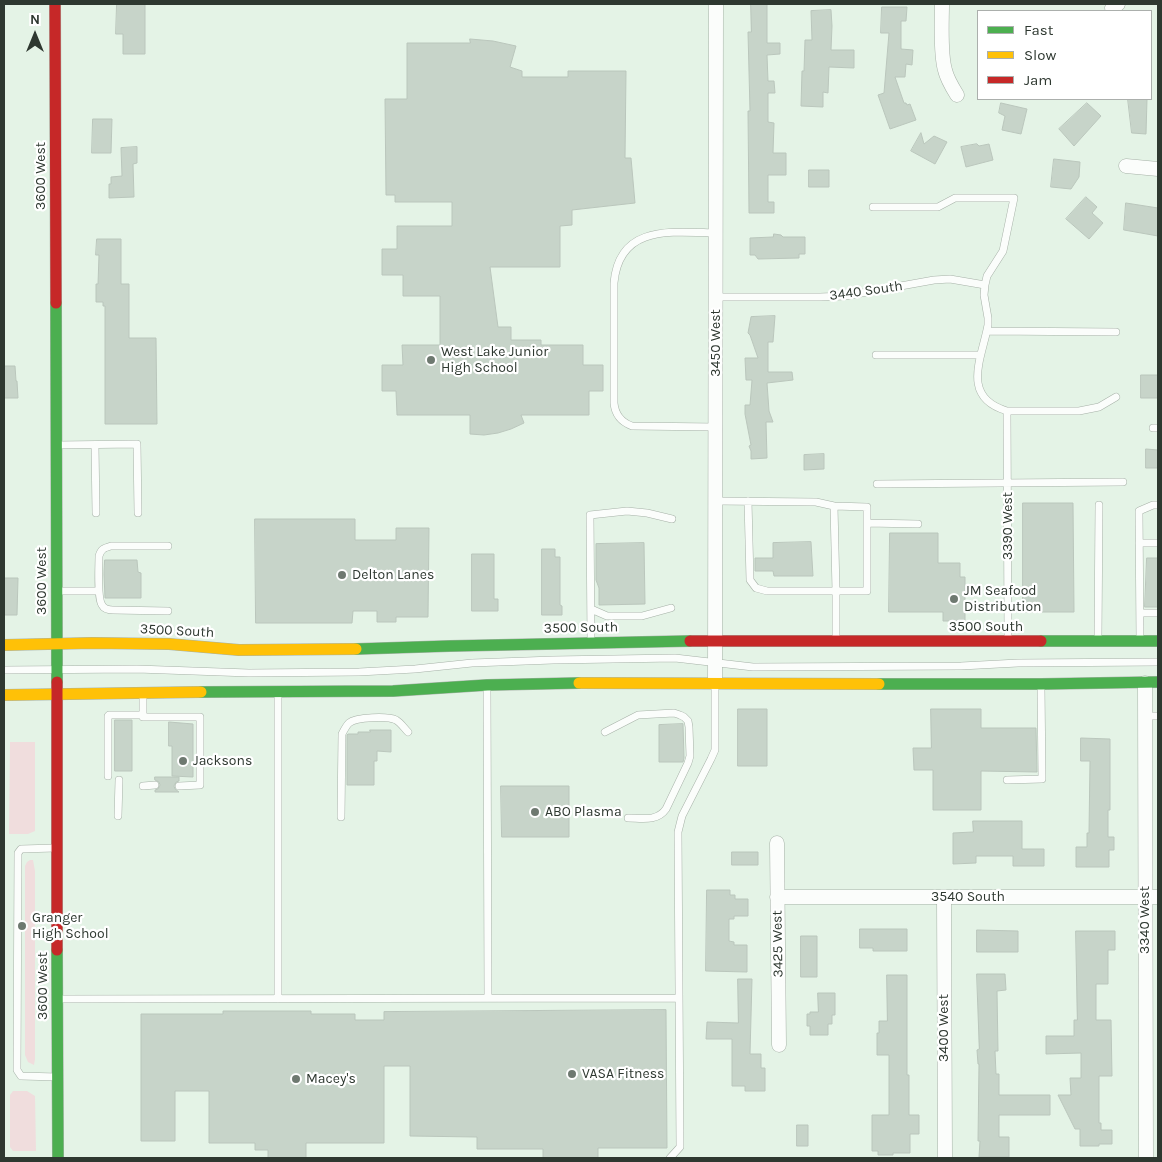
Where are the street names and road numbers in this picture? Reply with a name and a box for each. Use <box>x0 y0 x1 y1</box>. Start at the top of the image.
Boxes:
street label: 3600 West <box>33 142 49 210</box>
street label: 3440 South <box>828 278 904 304</box>
street label: 3450 West <box>708 309 724 377</box>
street label: 3390 West <box>1000 492 1016 560</box>
street label: 3600 West <box>34 547 50 615</box>
street label: 3500 South <box>544 619 618 637</box>
street label: 3500 South <box>949 619 1023 635</box>
street label: 3500 South <box>139 621 215 641</box>
street label: 3340 West <box>1137 886 1153 954</box>
street label: 3540 South <box>931 889 1005 905</box>
street label: 3425 West <box>769 910 787 978</box>
street label: 3600 West <box>35 952 51 1020</box>
street label: 3400 West <box>936 994 952 1062</box>

